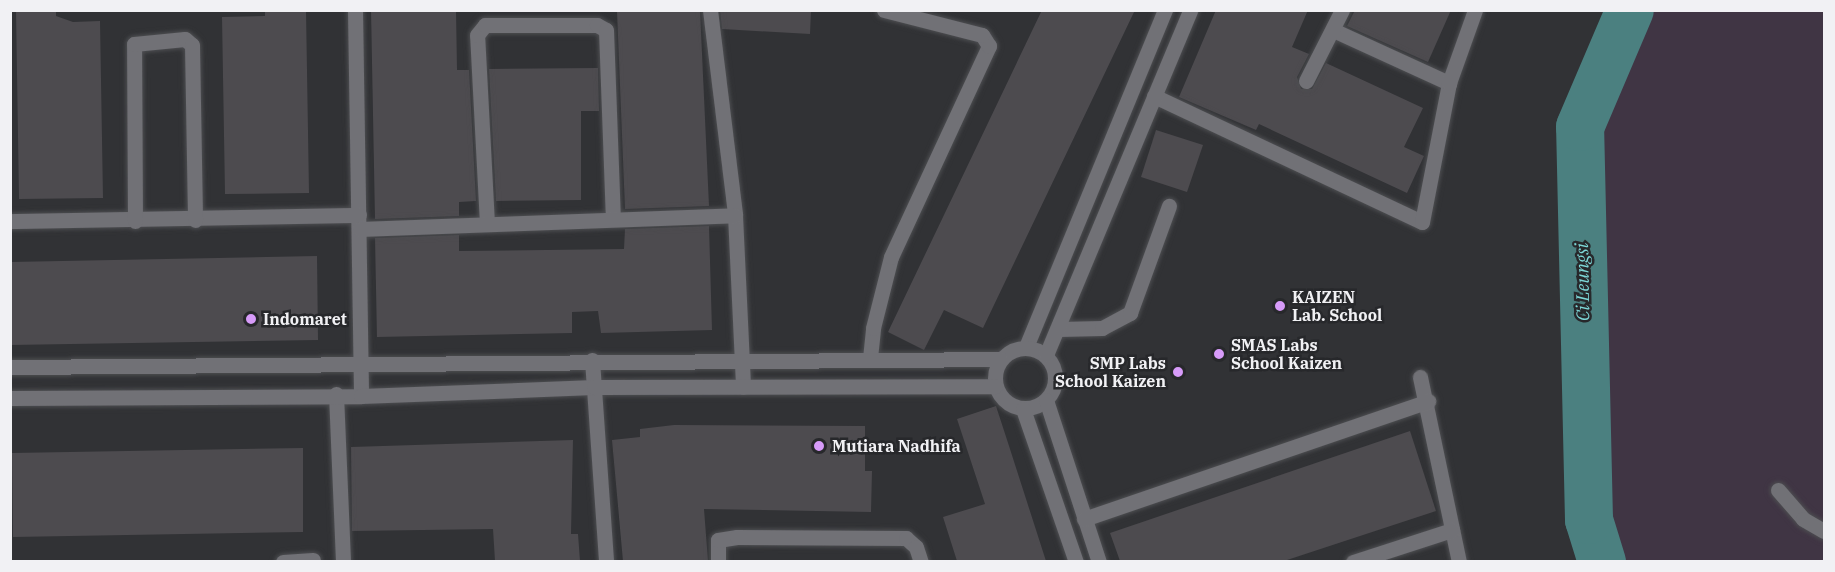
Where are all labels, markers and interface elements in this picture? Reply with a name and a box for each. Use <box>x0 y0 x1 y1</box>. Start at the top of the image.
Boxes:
water label: Ci Leungsi <box>1572 243 1594 321</box>
place label: KAIZEN Lab. School <box>1292 287 1382 325</box>
marker: KAIZEN Lab. School <box>1273 299 1287 313</box>
place label: Indomaret <box>263 309 347 329</box>
marker: Indomaret <box>244 312 258 326</box>
place label: SMAS Labs School Kaizen <box>1231 335 1342 373</box>
marker: SMAS Labs School Kaizen <box>1212 347 1226 361</box>
place label: SMP Labs School Kaizen <box>1055 353 1166 391</box>
marker: SMP Labs School Kaizen <box>1171 365 1185 379</box>
place label: Mutiara Nadhifa <box>832 436 961 456</box>
marker: Mutiara Nadhifa <box>810 437 828 455</box>

